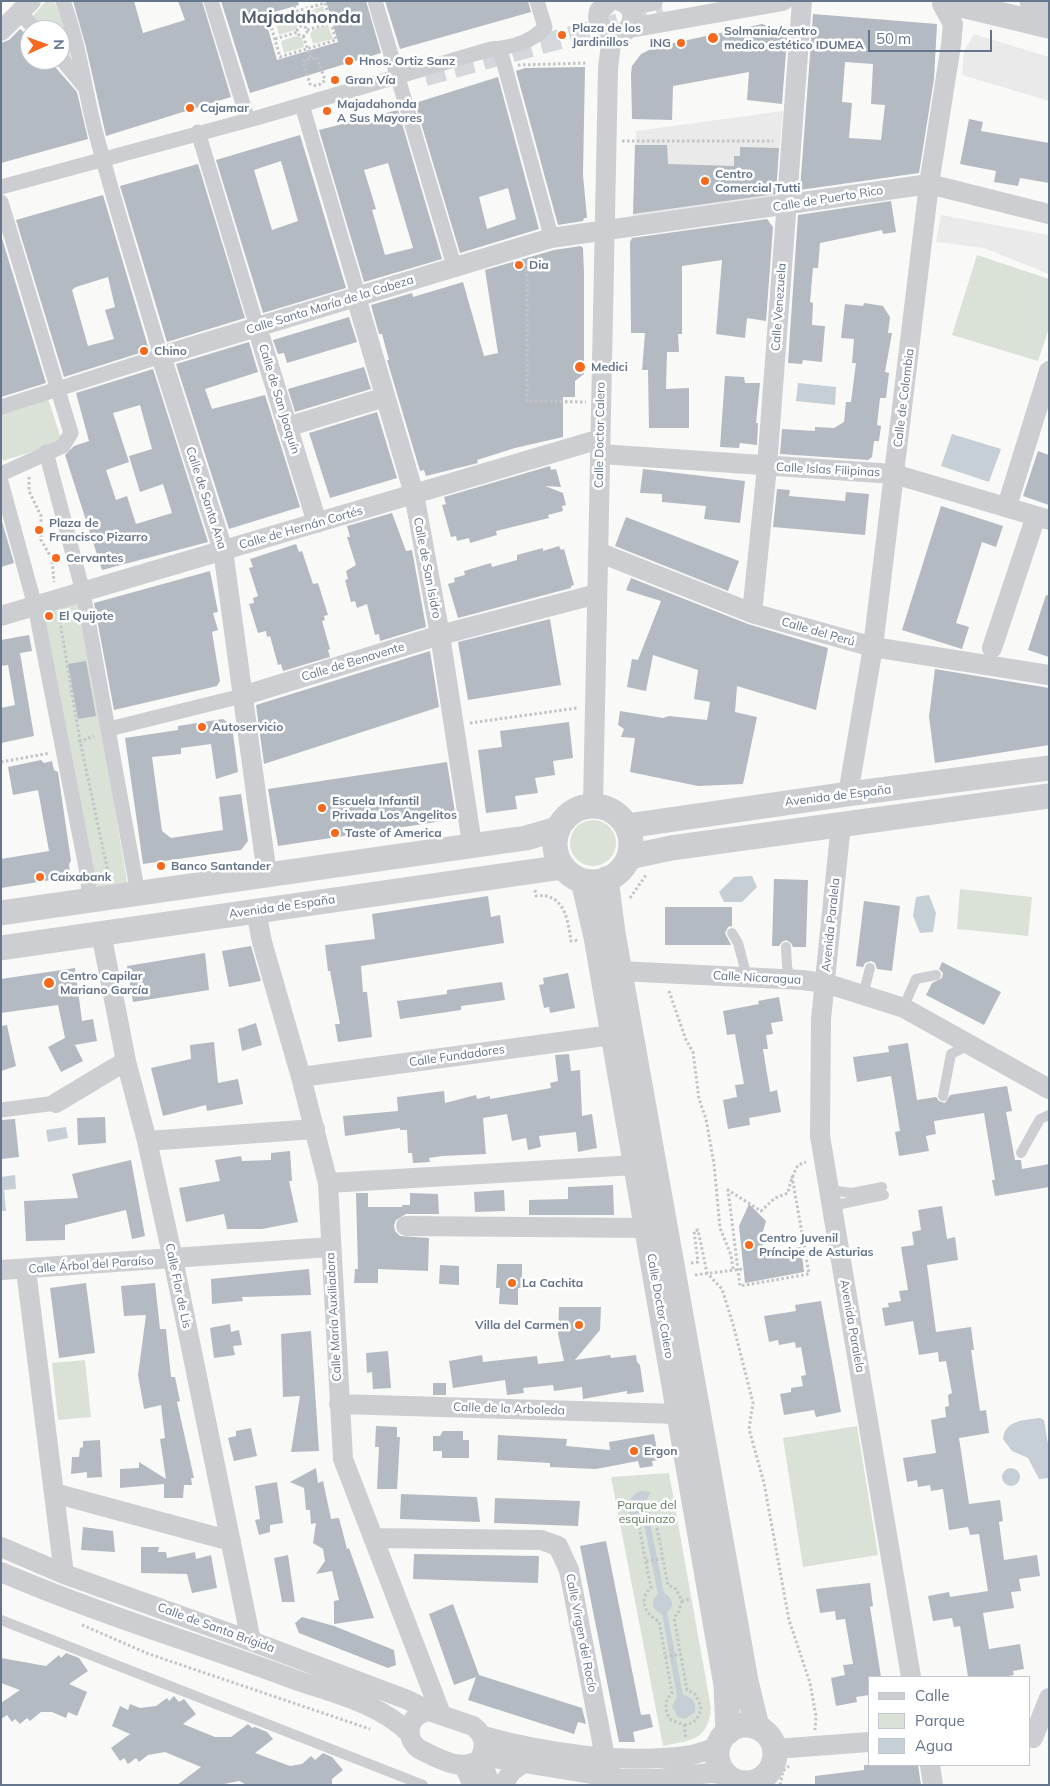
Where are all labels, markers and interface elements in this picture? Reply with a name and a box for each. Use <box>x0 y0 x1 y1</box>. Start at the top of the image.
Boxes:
district label: Majadahonda <box>241 7 361 29</box>
north arrow <box>20 20 70 70</box>
scale bar <box>870 20 994 52</box>
place label: Plaza de los Jardinillos <box>572 21 641 49</box>
place label: Solmania/centro medico estético IDUMEA <box>724 24 864 52</box>
marker: Plaza de los Jardinillos <box>556 29 568 41</box>
text: 50 m <box>876 29 911 48</box>
marker: Solmania/centro medico estético IDUMEA <box>706 31 720 45</box>
place label: ING <box>650 36 671 50</box>
marker: ING <box>675 37 687 49</box>
text: N <box>50 39 68 50</box>
place label: Hnos. Ortiz Sanz <box>359 54 455 68</box>
marker: Hnos. Ortiz Sanz <box>343 55 355 67</box>
place label: Gran Vía <box>345 73 396 87</box>
marker: Gran Vía <box>329 74 341 86</box>
place label: Majadahonda A Sus Mayores <box>337 97 422 125</box>
place label: Cajamar <box>200 101 249 115</box>
marker: Cajamar <box>184 102 196 114</box>
marker: Majadahonda A Sus Mayores <box>321 105 333 117</box>
place label: Centro Comercial Tutti <box>715 167 800 195</box>
marker: Centro Comercial Tutti <box>699 175 711 187</box>
street label: Calle de Puerto Rico <box>772 183 884 215</box>
place label: Dia <box>529 258 549 272</box>
marker: Dia <box>513 259 525 271</box>
street label: Calle Venezuela <box>769 263 789 351</box>
street label: Calle Santa María de la Cabeza <box>245 273 415 337</box>
street label: Calle de San Joaquín <box>255 342 303 456</box>
place label: Chino <box>154 344 187 358</box>
marker: Chino <box>138 345 150 357</box>
street label: Calle de Colombia <box>891 348 917 448</box>
marker: Medici <box>573 360 587 374</box>
place label: Medici <box>591 360 628 374</box>
street label: Calle Doctor Calero <box>592 382 608 488</box>
street label: Calle de Santa Ana <box>183 445 229 551</box>
street label: Calle Islas Filipinas <box>776 460 880 480</box>
street label: Calle de Hernán Cortés <box>238 503 364 553</box>
place label: Plaza de Francisco Pizarro <box>49 516 148 544</box>
street label: Calle de San Isidro <box>410 516 444 620</box>
marker: Plaza de Francisco Pizarro <box>33 524 45 536</box>
place label: Cervantes <box>66 551 124 565</box>
marker: Cervantes <box>50 552 62 564</box>
place label: El Quijote <box>59 609 114 623</box>
marker: El Quijote <box>43 610 55 622</box>
street label: Calle del Perú <box>780 615 856 649</box>
street label: Calle de Benavente <box>300 639 406 685</box>
place label: Autoservicio <box>212 720 283 734</box>
marker: Autoservicio <box>196 721 208 733</box>
street label: Avenida de España <box>784 782 892 810</box>
place label: Escuela Infantil Privada Los Angelitos <box>332 794 457 822</box>
marker: Escuela Infantil Privada Los Angelitos <box>316 802 328 814</box>
place label: Taste of America <box>345 826 442 840</box>
marker: Taste of America <box>329 827 341 839</box>
place label: Banco Santander <box>171 859 271 873</box>
marker: Banco Santander <box>155 860 167 872</box>
place label: Caixabank <box>50 870 111 884</box>
marker: Caixabank <box>34 871 46 883</box>
street label: Avenida Paralela <box>819 877 843 973</box>
street label: Avenida de España <box>228 892 336 922</box>
street label: Calle Nicaragua <box>713 968 801 988</box>
place label: Centro Capilar Mariano García <box>60 969 148 997</box>
marker: Centro Capilar Mariano García <box>42 976 56 990</box>
street label: Calle Fundadores <box>408 1042 506 1070</box>
place label: Centro Juvenil Príncipe de Asturias <box>759 1231 874 1259</box>
marker: Centro Juvenil Príncipe de Asturias <box>743 1239 755 1251</box>
street label: Calle Flor de Lis <box>162 1242 194 1330</box>
street label: Calle María Auxiliadora <box>323 1252 345 1382</box>
street label: Calle Doctor Calero <box>644 1252 676 1360</box>
street label: Calle Árbol del Paraíso <box>28 1253 154 1277</box>
place label: La Cachita <box>522 1276 583 1290</box>
marker: La Cachita <box>506 1277 518 1289</box>
street label: Avenida Paralela <box>837 1278 867 1374</box>
place label: Villa del Carmen <box>475 1318 569 1332</box>
marker: Villa del Carmen <box>573 1319 585 1331</box>
street label: Calle de la Arboleda <box>453 1400 565 1418</box>
place label: Ergon <box>644 1444 678 1458</box>
marker: Ergon <box>628 1445 640 1457</box>
park label: Parque del esquinazo <box>617 1498 677 1526</box>
street label: Calle Virgen del Rocío <box>562 1573 600 1693</box>
street label: Calle de Santa Brígida <box>155 1600 277 1656</box>
legend <box>868 1676 1030 1766</box>
text: Calle <box>915 1686 949 1705</box>
text: Parque <box>915 1711 965 1730</box>
text: Agua <box>915 1736 953 1755</box>

